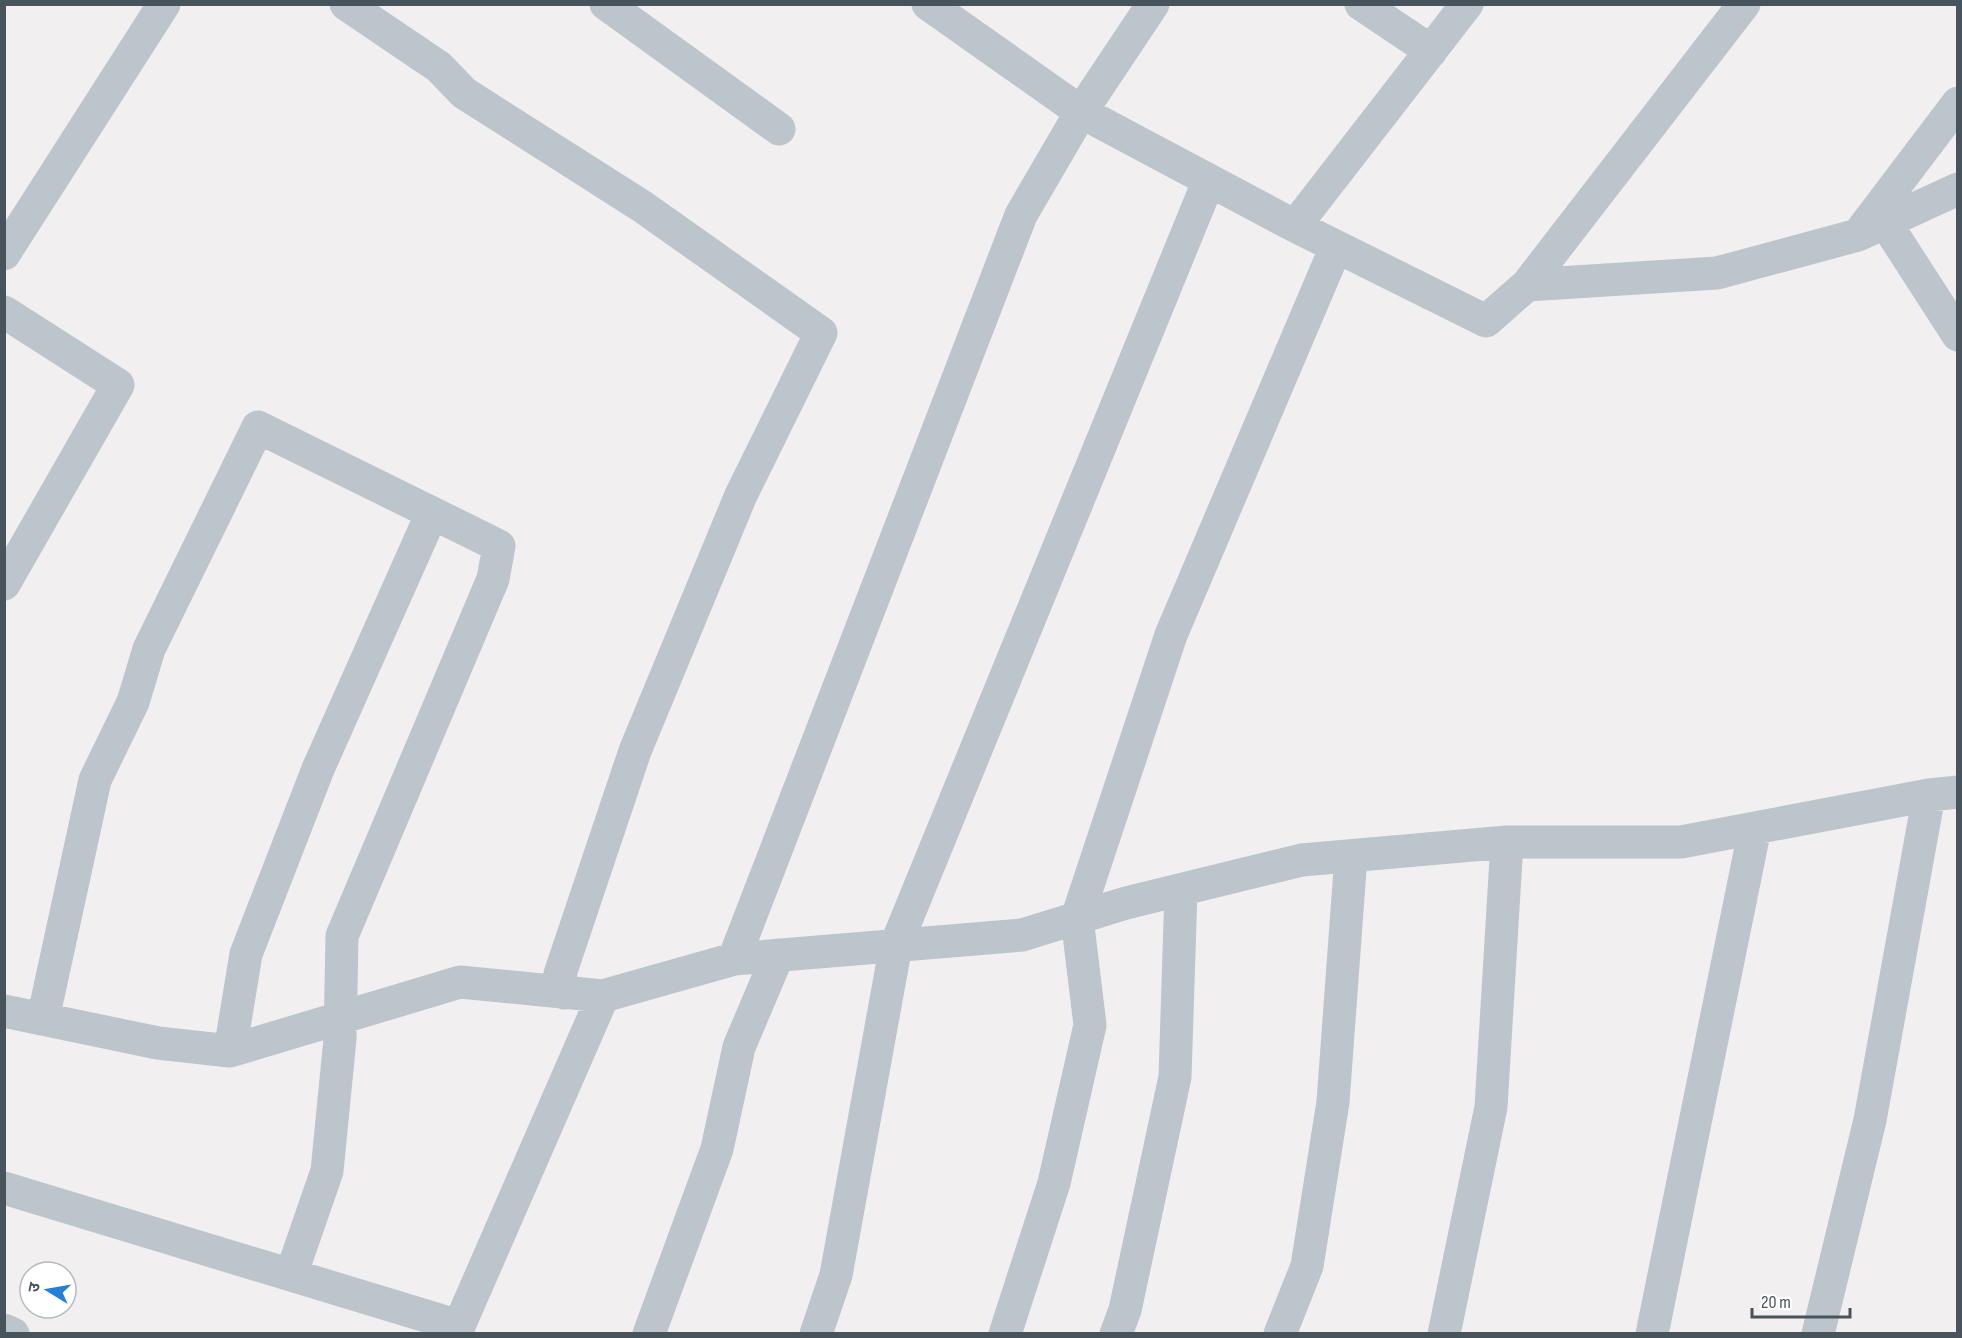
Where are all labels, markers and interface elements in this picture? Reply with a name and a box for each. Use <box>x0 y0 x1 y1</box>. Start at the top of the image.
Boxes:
north arrow <box>18 1260 78 1320</box>
text: उ <box>25 1280 45 1294</box>
scale bar <box>1752 1281 1850 1319</box>
text: 20 m <box>1761 1292 1791 1313</box>

